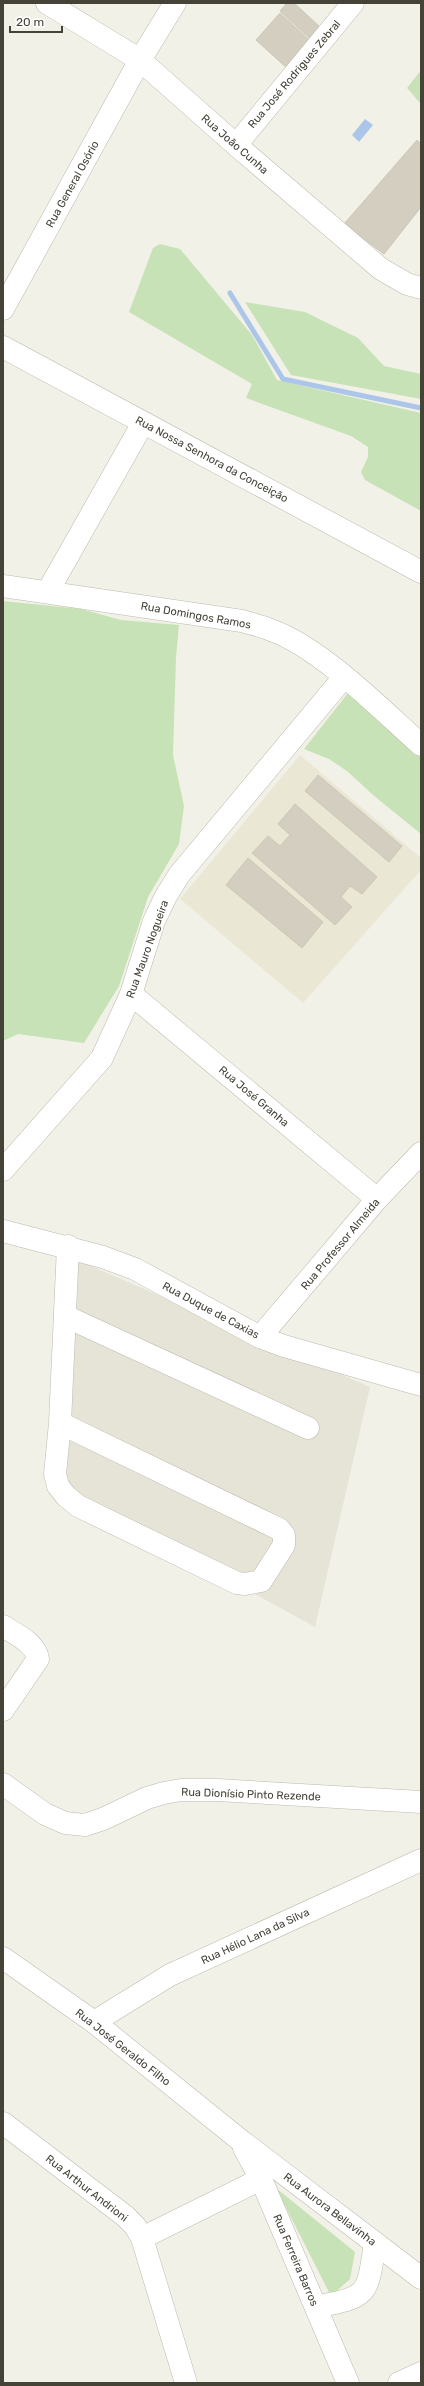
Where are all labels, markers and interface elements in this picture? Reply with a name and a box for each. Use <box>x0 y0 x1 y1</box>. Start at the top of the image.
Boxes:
scale bar <box>10 8 62 34</box>
text: 20 m <box>16 15 44 29</box>
street label: Rua José Rodrigues Zebral <box>245 18 343 131</box>
street label: Rua João Cunha <box>199 112 271 177</box>
street label: Rua General Osório <box>43 139 102 230</box>
street label: Rua Nossa Senhora da Conceição <box>133 414 290 505</box>
street label: Rua Domingos Ramos <box>140 599 252 632</box>
street label: Rua Mauro Nogueira <box>124 898 171 1000</box>
street label: Rua José Granha <box>216 1063 291 1129</box>
street label: Rua Professor Almeida <box>298 1196 382 1293</box>
street label: Rua Duque de Caxias <box>160 1279 262 1342</box>
street label: Rua Dionísio Pinto Rezende <box>181 1786 321 1803</box>
street label: Rua Hélio Lana da Silva <box>199 1906 311 1967</box>
street label: Rua José Geraldo Filho <box>73 2006 173 2089</box>
street label: Rua Arthur Andrioni <box>43 2152 130 2225</box>
street label: Rua Aurora Bellavinha <box>281 2170 379 2248</box>
street label: Rua Ferreira Barros <box>270 2212 321 2308</box>

